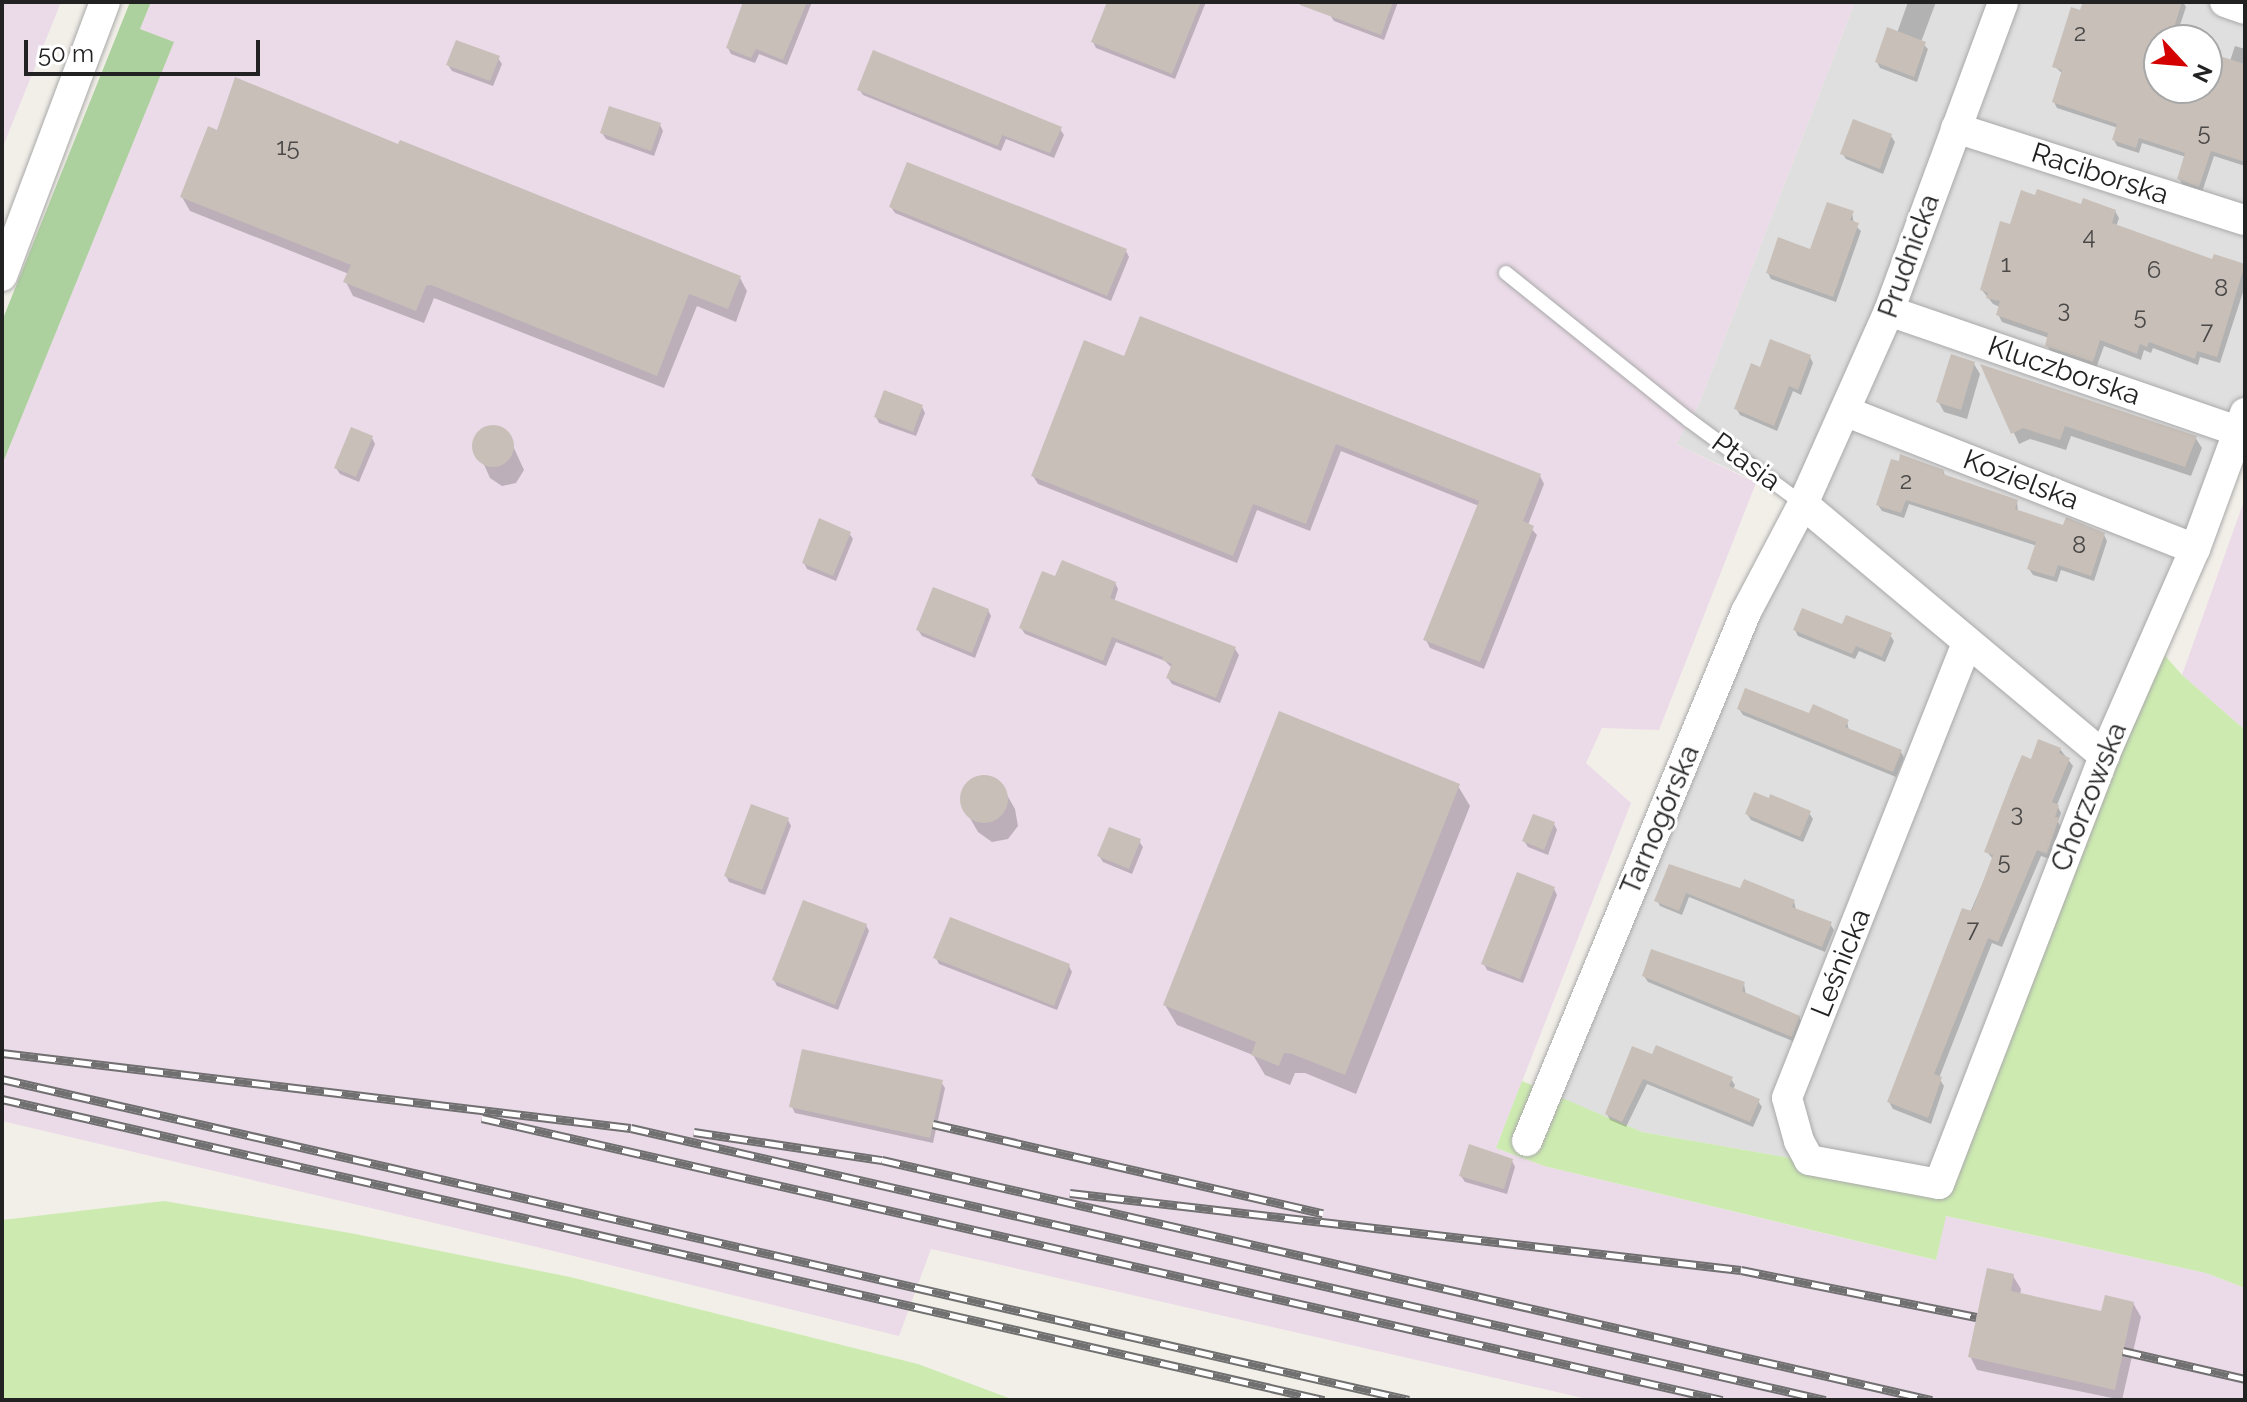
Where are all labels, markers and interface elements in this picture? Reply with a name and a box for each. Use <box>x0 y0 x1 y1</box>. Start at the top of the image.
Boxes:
house number: 2 <box>2074 19 2086 47</box>
scale bar <box>28 24 264 74</box>
north arrow <box>2143 24 2223 104</box>
text: 50 m <box>38 39 94 68</box>
text: N <box>2187 60 2218 87</box>
house number: 5 <box>2197 118 2211 146</box>
house number: 15 <box>276 133 300 161</box>
street label: Raciborska <box>2027 136 2173 212</box>
street label: Prudnicka <box>1871 190 1947 322</box>
house number: 4 <box>2082 222 2096 250</box>
house number: 1 <box>2001 250 2011 278</box>
house number: 6 <box>2147 256 2161 284</box>
house number: 8 <box>2214 274 2228 302</box>
house number: 3 <box>2058 295 2070 323</box>
house number: 5 <box>2133 302 2147 330</box>
house number: 7 <box>2201 317 2213 345</box>
street label: Kluczborska <box>1983 329 2145 413</box>
street label: Ptasia <box>1705 426 1787 498</box>
street label: Kozielska <box>1959 443 2083 517</box>
house number: 2 <box>1900 467 1912 495</box>
house number: 8 <box>2072 531 2086 559</box>
street label: Chorzowska <box>2044 718 2134 876</box>
street label: Tarnogórska <box>1613 740 1707 900</box>
house number: 3 <box>2011 799 2023 827</box>
house number: 5 <box>1997 847 2011 875</box>
street label: Leśnicka <box>1804 904 1878 1022</box>
house number: 7 <box>1967 915 1979 943</box>

